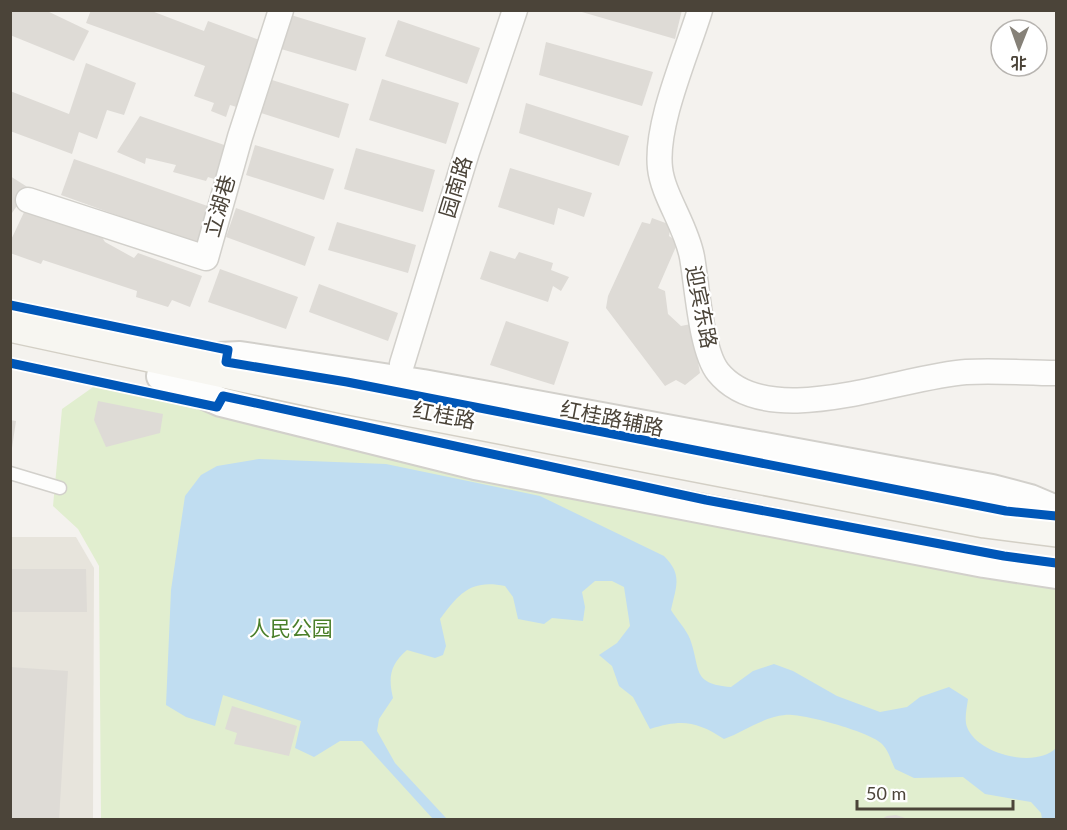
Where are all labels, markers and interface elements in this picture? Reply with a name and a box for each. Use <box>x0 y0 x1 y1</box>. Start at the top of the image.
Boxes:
north arrow <box>989 18 1049 78</box>
text: 北 <box>1011 54 1027 73</box>
street label: 园南路 <box>433 153 476 220</box>
street label: 立湖巷 <box>198 172 239 239</box>
street label: 迎宾东路 <box>682 263 723 350</box>
street label: 红桂路辅路 <box>558 395 666 440</box>
street label: 红桂路 <box>411 396 478 433</box>
park label: 人民公园 <box>249 615 333 640</box>
scale bar <box>857 773 1013 811</box>
text: 50 m <box>866 782 906 804</box>

